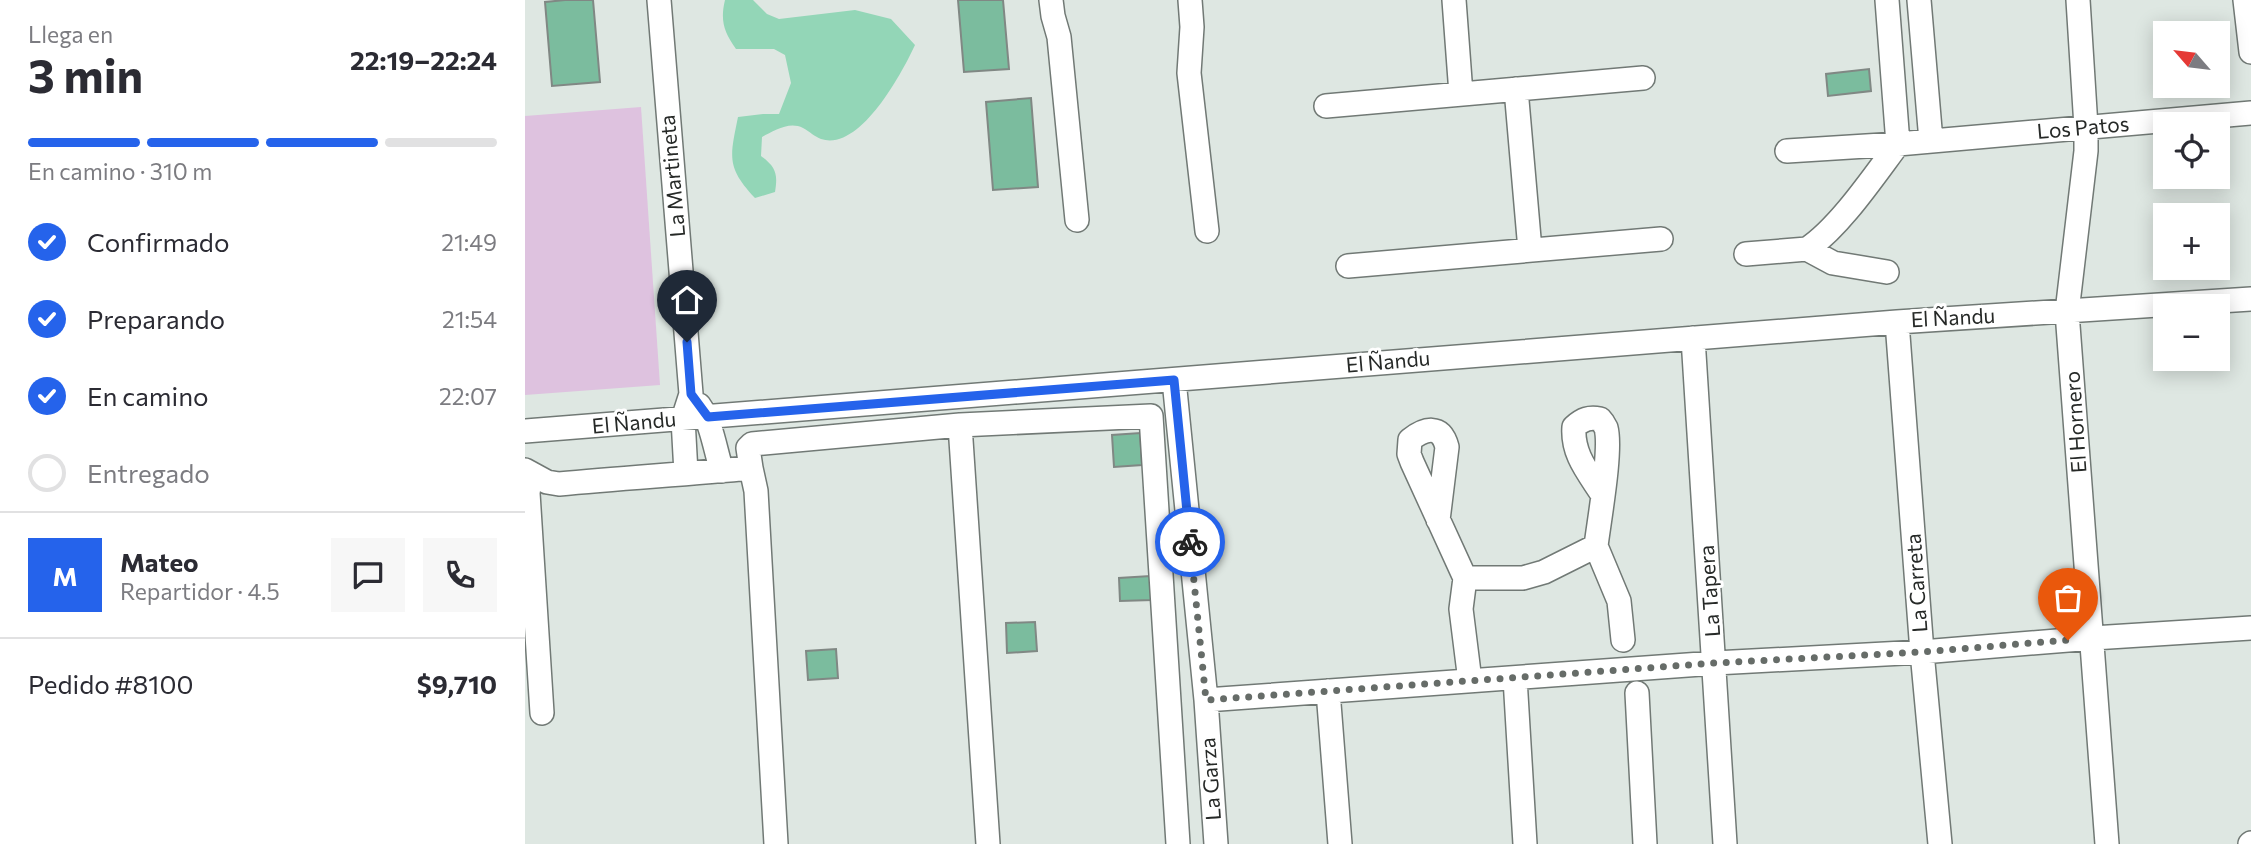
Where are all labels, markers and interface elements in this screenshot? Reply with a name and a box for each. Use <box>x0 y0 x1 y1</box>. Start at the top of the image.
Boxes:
text: Llega en <box>28 20 113 48</box>
north arrow <box>2153 21 2229 98</box>
map controls <box>2153 21 2230 371</box>
text: 22:19–22:24 <box>350 44 497 75</box>
text: 3 min <box>28 46 143 102</box>
street label: Los Patos <box>2036 110 2130 143</box>
button: locate <box>2153 112 2230 189</box>
street label: La Martineta <box>654 114 689 238</box>
text: En camino · 310 m <box>28 157 212 185</box>
button: + <box>2153 203 2230 280</box>
icon: check <box>28 223 66 261</box>
text: Confirmado <box>87 226 229 257</box>
text: 21:49 <box>441 228 497 256</box>
pin <box>657 270 717 342</box>
icon: home <box>668 281 706 319</box>
button: − <box>2153 294 2230 371</box>
icon: check <box>28 300 66 338</box>
street label: El Ñandu <box>1910 302 1996 331</box>
text: Preparando <box>87 303 225 334</box>
text: 21:54 <box>442 305 497 333</box>
street label: El Ñandu <box>1345 344 1431 377</box>
street label: El Hornero <box>2058 370 2091 474</box>
icon: check <box>28 377 66 415</box>
text: En camino <box>87 380 209 411</box>
text: 22:07 <box>439 382 497 410</box>
street label: El Ñandu <box>591 405 677 438</box>
text: Entregado <box>87 457 210 488</box>
courier <box>1155 507 1225 577</box>
icon: bike <box>1171 523 1209 561</box>
street label: La Carreta <box>1900 533 1931 634</box>
button: chat <box>331 538 405 612</box>
button: phone <box>423 538 497 612</box>
street label: La Tapera <box>1693 544 1724 638</box>
text: Mateo <box>120 546 199 577</box>
text: M <box>52 560 78 591</box>
pin <box>2038 568 2098 640</box>
text: Repartidor · 4.5 <box>120 577 280 605</box>
icon: bag <box>2049 579 2087 617</box>
text: Pedido #8100 <box>28 668 193 699</box>
text: $9,710 <box>417 668 497 699</box>
street label: La Garza <box>1194 737 1225 821</box>

